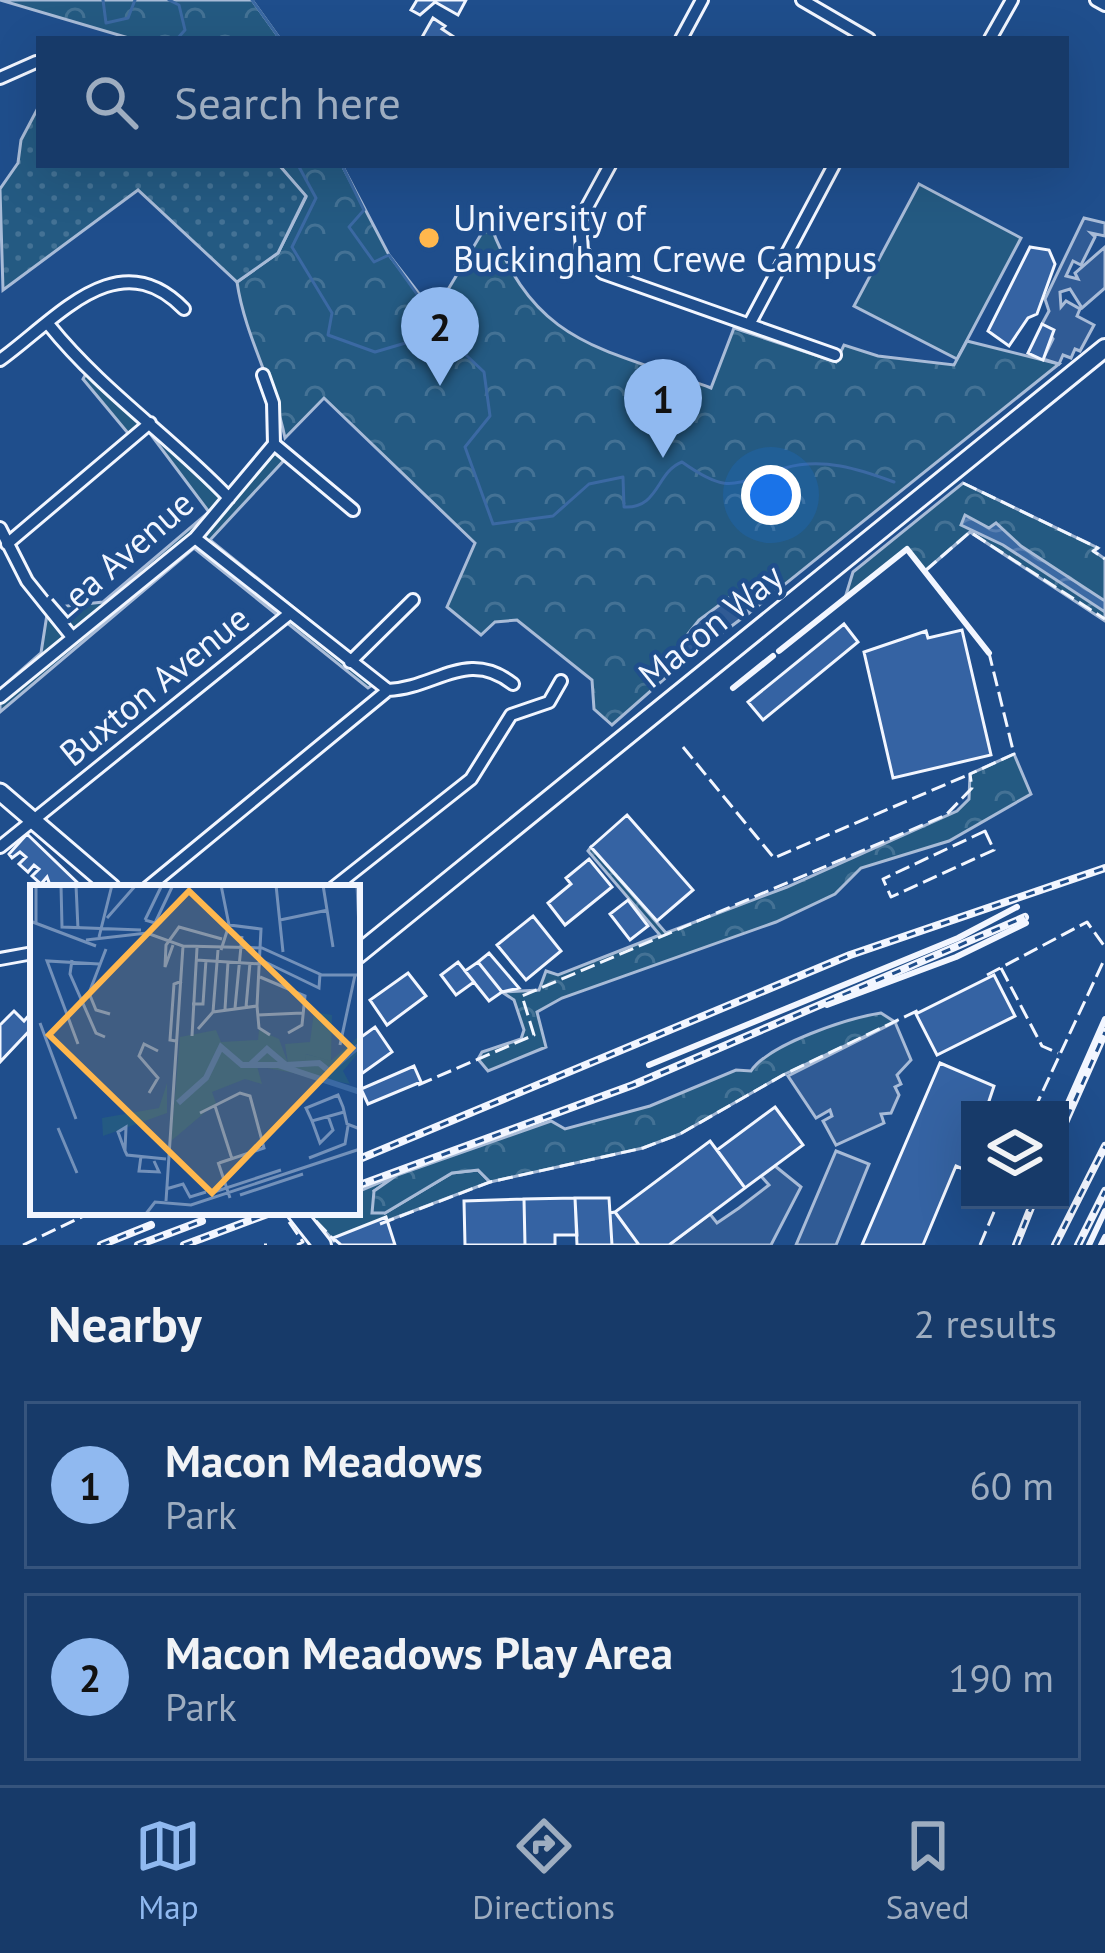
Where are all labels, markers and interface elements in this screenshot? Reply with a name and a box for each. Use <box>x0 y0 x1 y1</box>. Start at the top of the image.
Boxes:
search box <box>36 36 1069 168</box>
icon: search <box>78 69 144 135</box>
text: Search here <box>174 73 401 131</box>
place label: University of Buckingham Crewe Campus <box>453 194 877 282</box>
marker: University of Buckingham Crewe Campus <box>416 225 442 251</box>
pin: 2 <box>401 287 479 386</box>
pin: 1 <box>624 359 702 458</box>
your location <box>741 465 801 525</box>
street label: Lea Avenue <box>41 479 203 629</box>
street label: Macon Way <box>628 552 792 698</box>
street label: Buxton Avenue <box>50 594 258 776</box>
inset map <box>30 885 360 1215</box>
map controls <box>961 1101 1069 1209</box>
button: layers <box>961 1101 1069 1209</box>
text: Nearby <box>48 1290 202 1356</box>
text: 2 results <box>914 1298 1057 1349</box>
text: Macon Meadows <box>165 1431 483 1489</box>
text: 1 <box>79 1460 101 1511</box>
text: 60 m <box>969 1460 1054 1511</box>
text: Park <box>165 1489 237 1540</box>
text: Macon Meadows Play Area <box>165 1623 673 1681</box>
text: 2 <box>79 1652 101 1703</box>
text: 190 m <box>948 1652 1054 1703</box>
text: Park <box>165 1681 237 1732</box>
tab: Map <box>135 1813 201 1928</box>
tab: Directions <box>472 1813 615 1928</box>
tab: Saved <box>886 1813 970 1928</box>

